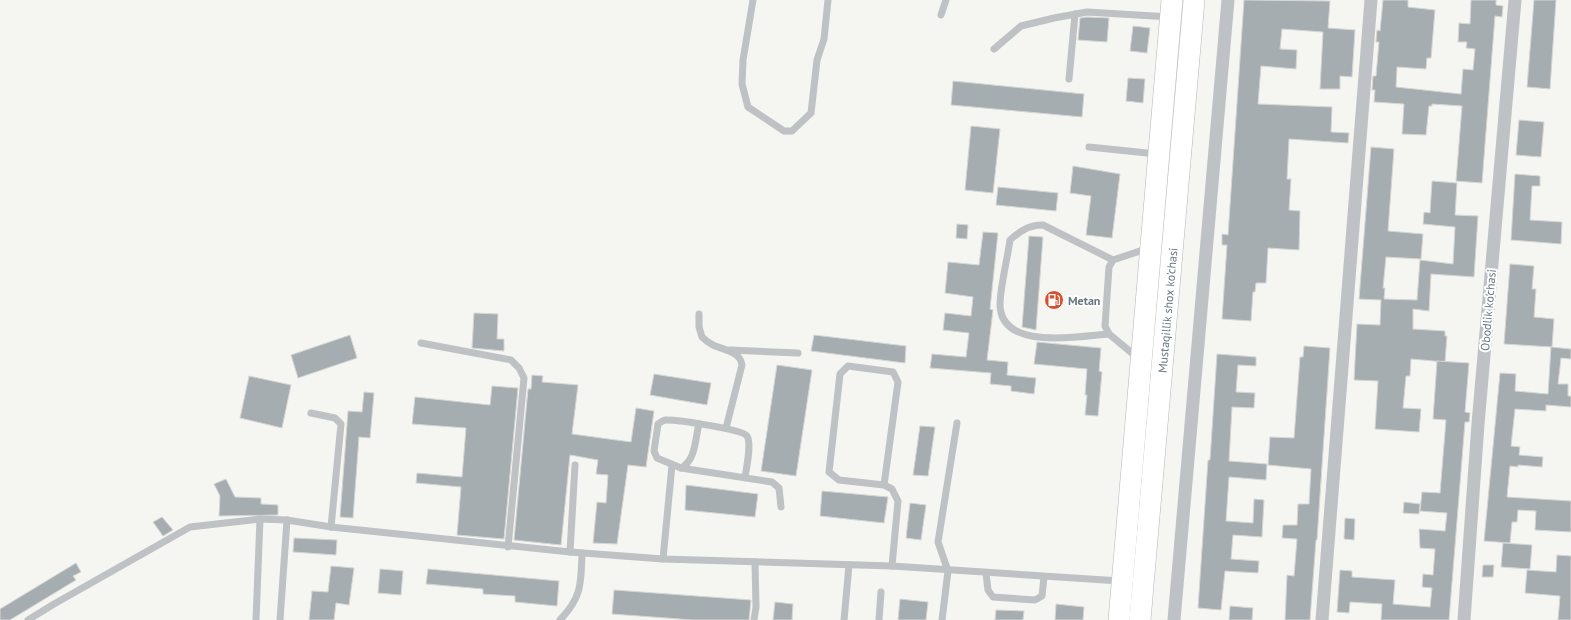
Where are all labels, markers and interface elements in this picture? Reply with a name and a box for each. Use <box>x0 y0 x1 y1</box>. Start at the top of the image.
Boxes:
street label: Mustaqillik shox ko'chasi <box>1154 247 1180 373</box>
street label: Obodlik ko'chasi <box>1477 269 1499 351</box>
fuel station icon: Metan <box>1043 289 1065 311</box>
place label: Metan <box>1068 293 1100 308</box>

